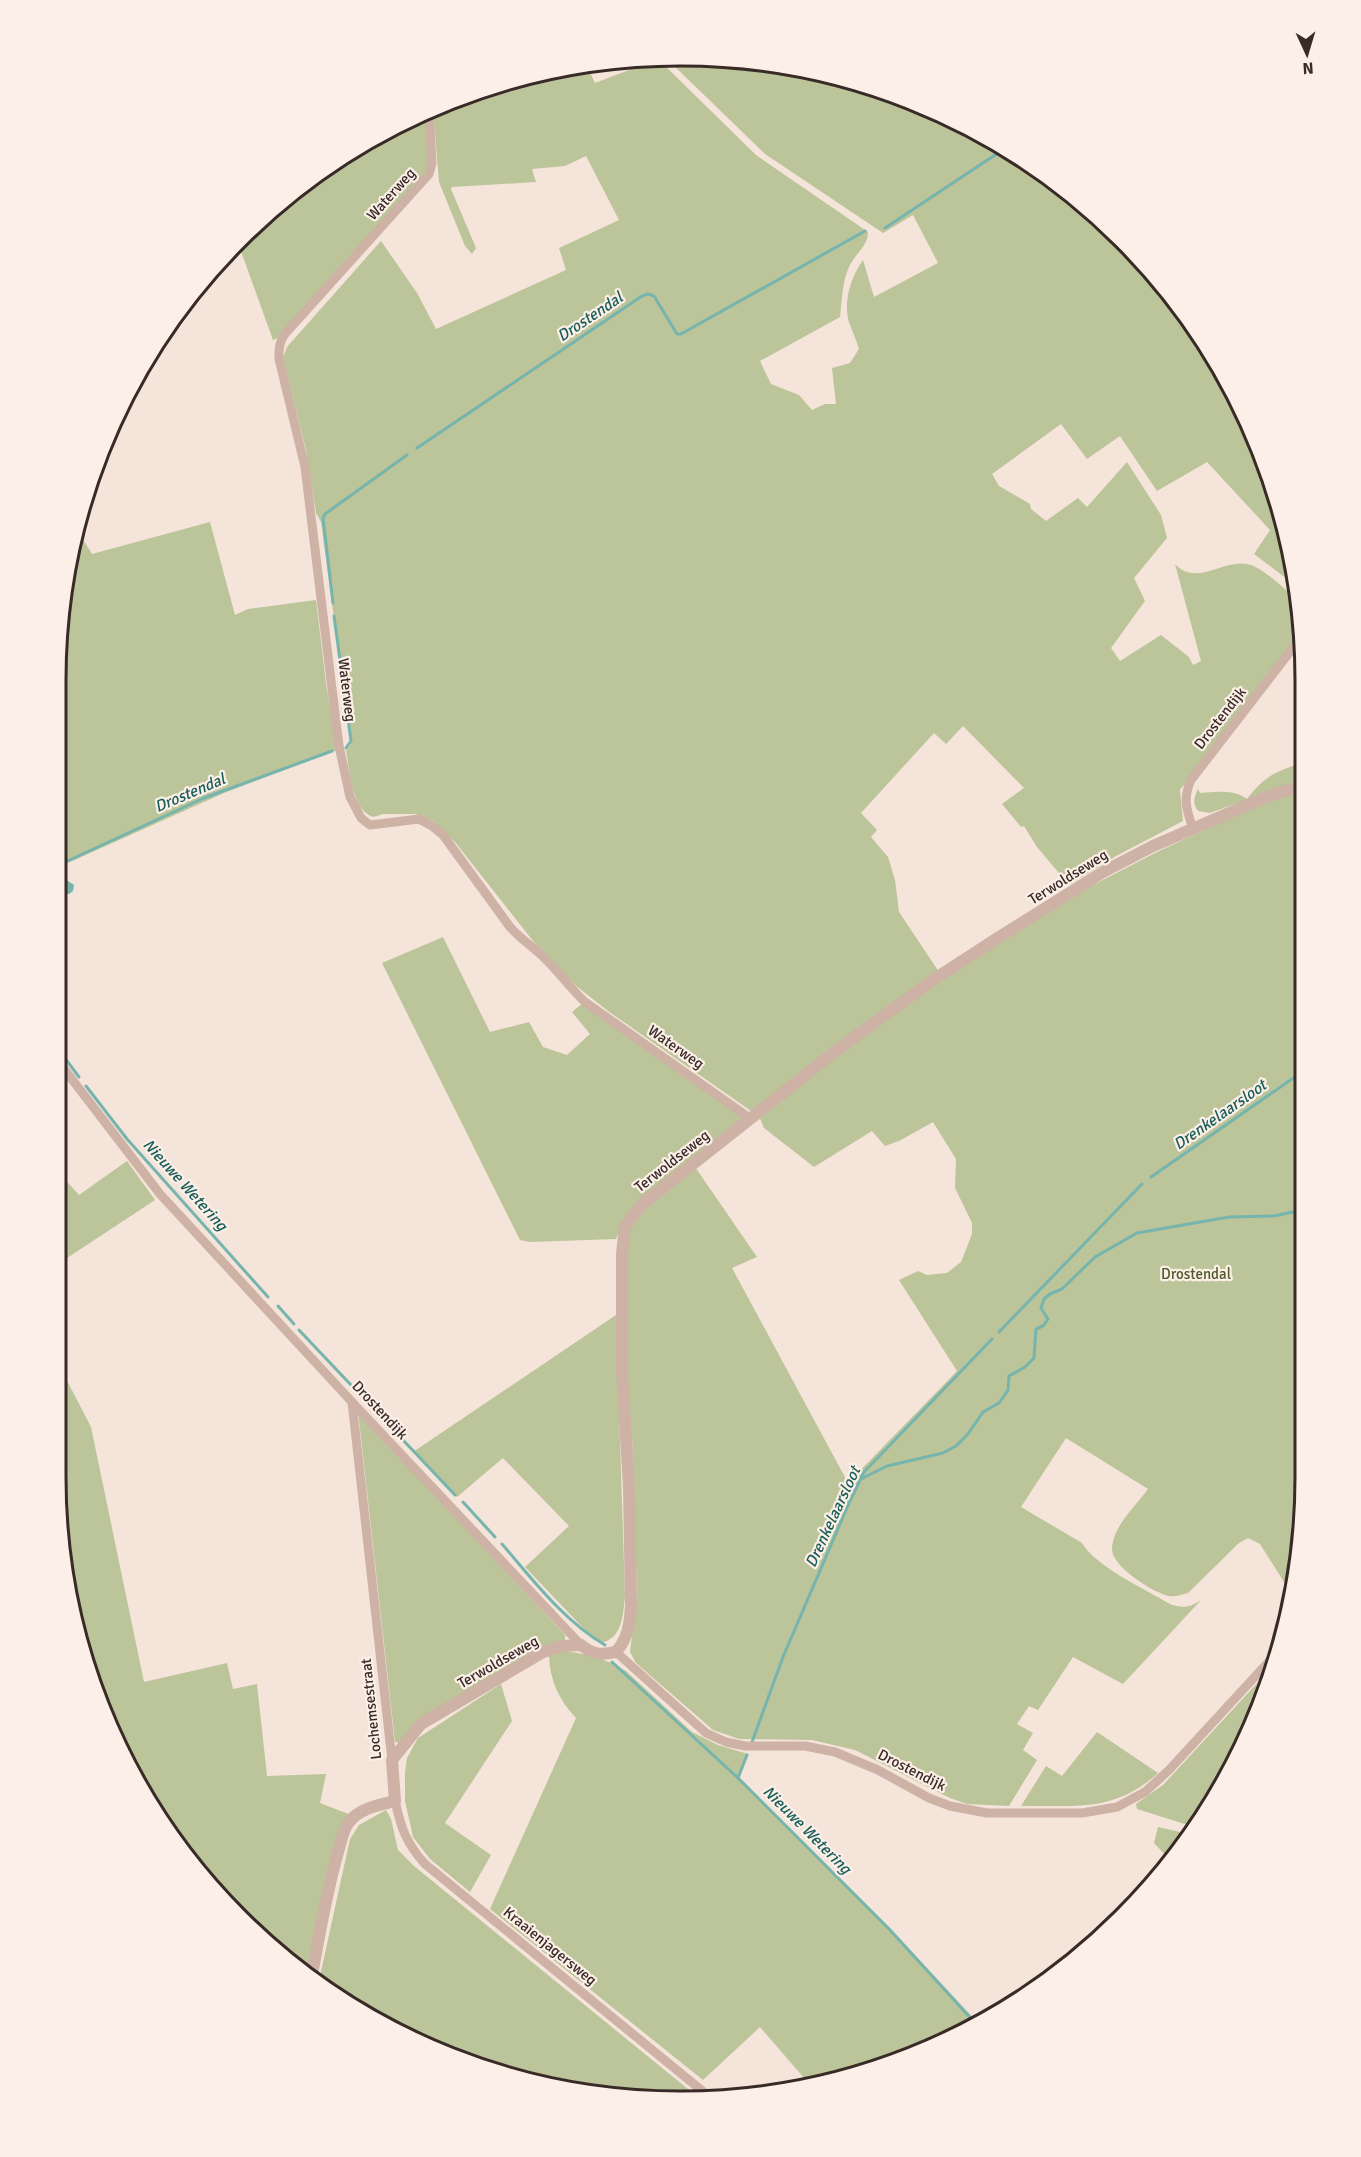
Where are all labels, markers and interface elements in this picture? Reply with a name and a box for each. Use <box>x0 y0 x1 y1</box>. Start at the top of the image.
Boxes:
north arrow <box>1277 24 1337 84</box>
text: N <box>1302 58 1314 78</box>
street label: Waterweg <box>363 164 419 224</box>
water label: Drostendal <box>553 287 628 346</box>
street label: Waterweg <box>334 657 360 723</box>
street label: Drostendijk <box>1190 683 1250 753</box>
water label: Drostendal <box>152 769 230 817</box>
street label: Terwoldseweg <box>1025 845 1111 909</box>
street label: Waterweg <box>645 1021 708 1073</box>
water label: Drenkelaarsloot <box>1170 1074 1272 1154</box>
street label: Terwoldseweg <box>631 1126 713 1196</box>
water label: Nieuwe Wetering <box>138 1135 233 1236</box>
park label: Drostendal <box>1161 1265 1231 1283</box>
street label: Drostendijk <box>348 1377 412 1443</box>
water label: Drenkelaarsloot <box>801 1461 866 1571</box>
street label: Terwoldseweg <box>454 1632 542 1692</box>
street label: Lochemsestraat <box>357 1658 385 1760</box>
street label: Drostendijk <box>875 1745 949 1795</box>
water label: Nieuwe Wetering <box>759 1782 857 1880</box>
street label: Kraaienjagersweg <box>500 1903 600 1989</box>

